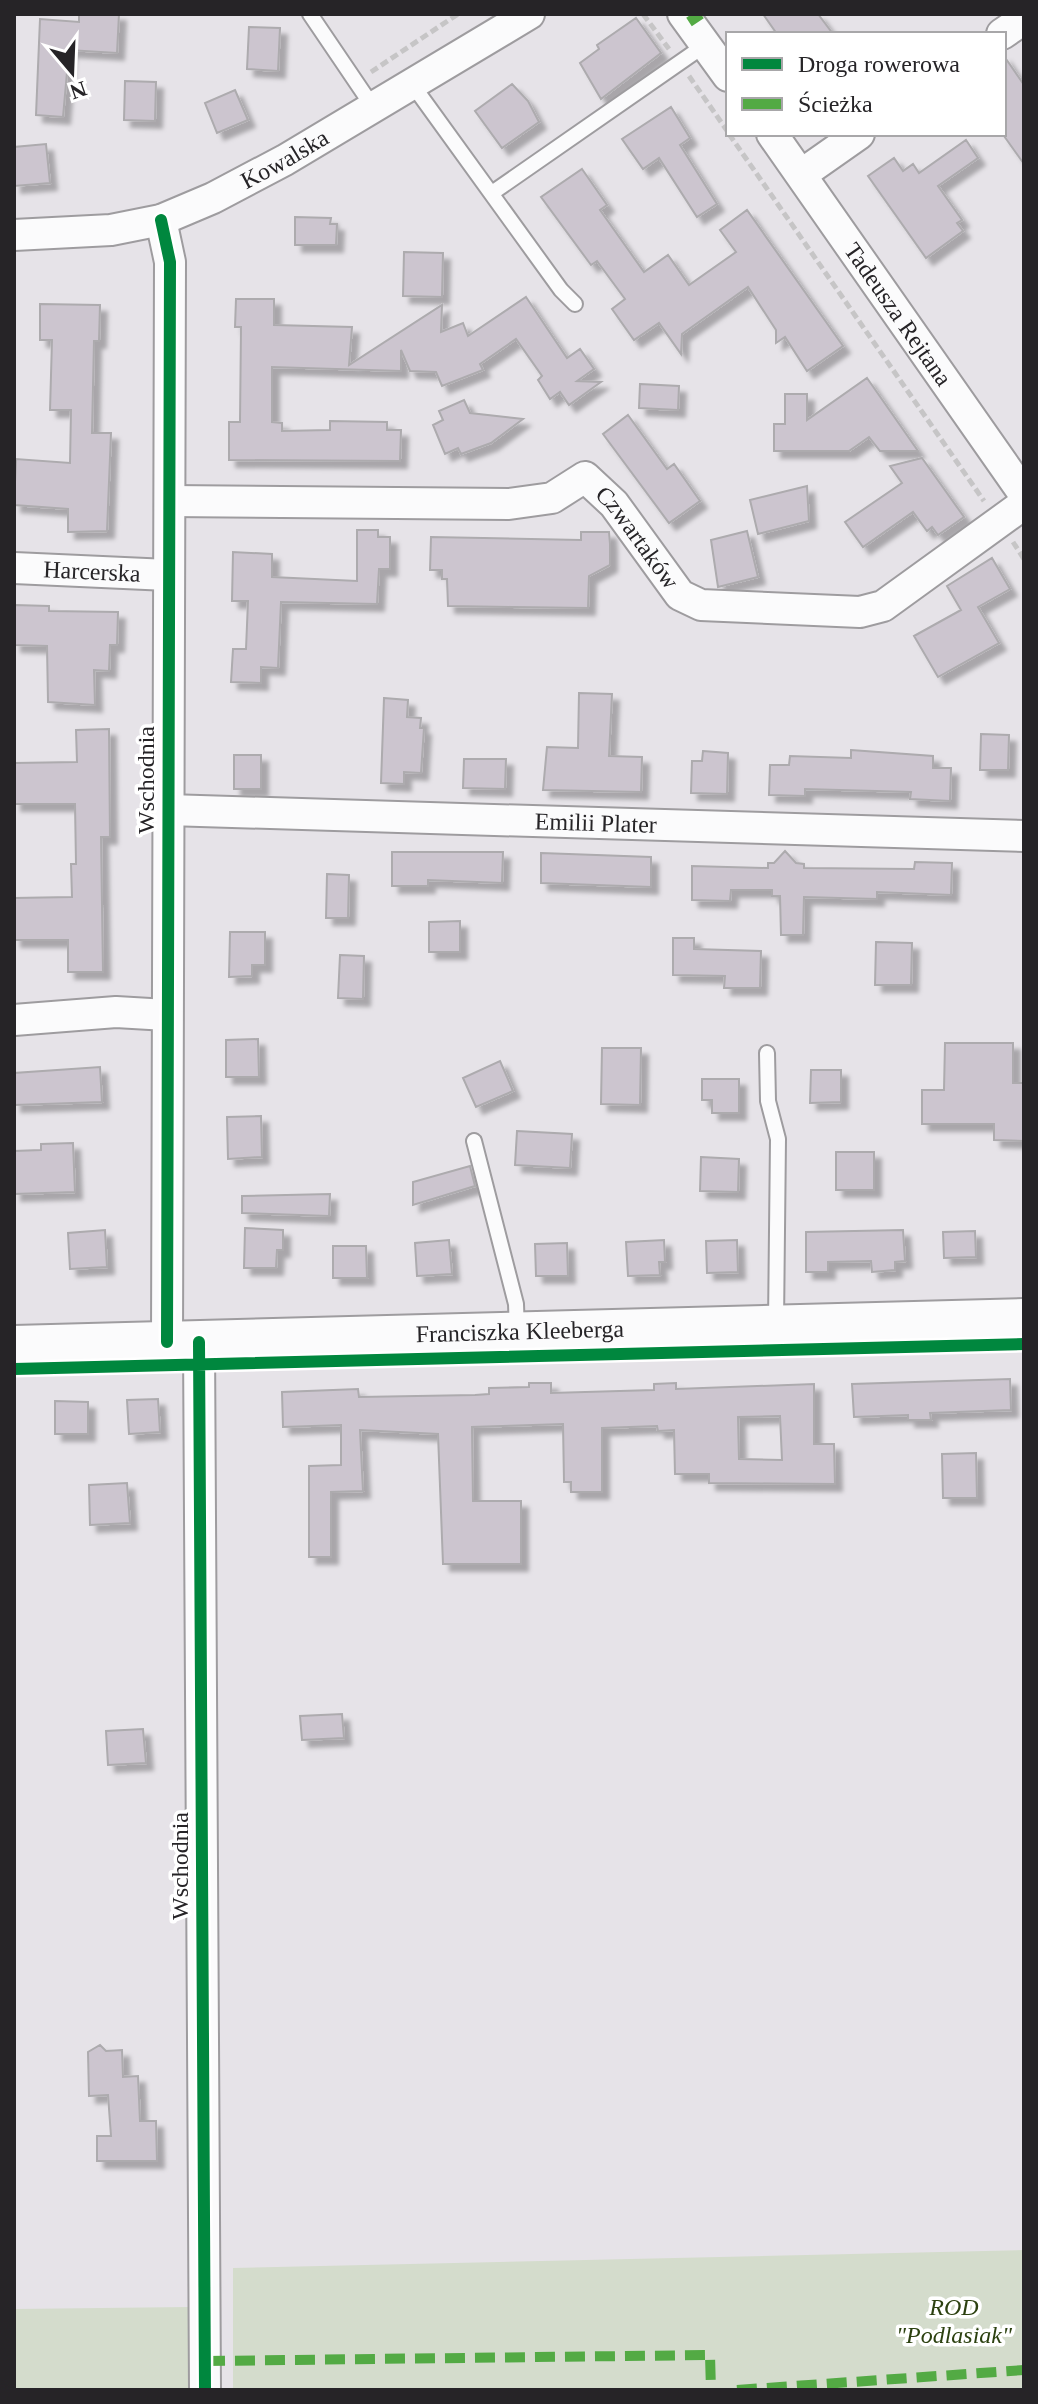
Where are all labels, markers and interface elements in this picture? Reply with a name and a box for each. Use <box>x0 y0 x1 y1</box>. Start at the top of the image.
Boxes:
north arrow <box>32 32 112 112</box>
legend <box>726 32 1006 136</box>
text: Droga rowerowa <box>798 51 960 77</box>
text: N <box>67 76 90 105</box>
text: Ścieżka <box>798 91 873 117</box>
street label: Kowalska <box>236 124 333 194</box>
street label: Tadeusza Rejtana <box>839 238 957 391</box>
street label: Czwartaków <box>591 481 685 594</box>
street label: Harcerska <box>43 556 141 587</box>
street label: Wschodnia <box>133 726 159 834</box>
street label: Emilii Plater <box>534 808 657 838</box>
street label: Franciszka Kleeberga <box>415 1316 625 1347</box>
street label: Wschodnia <box>167 1812 193 1920</box>
park label: ROD "Podlasiak" <box>896 2294 1013 2348</box>

